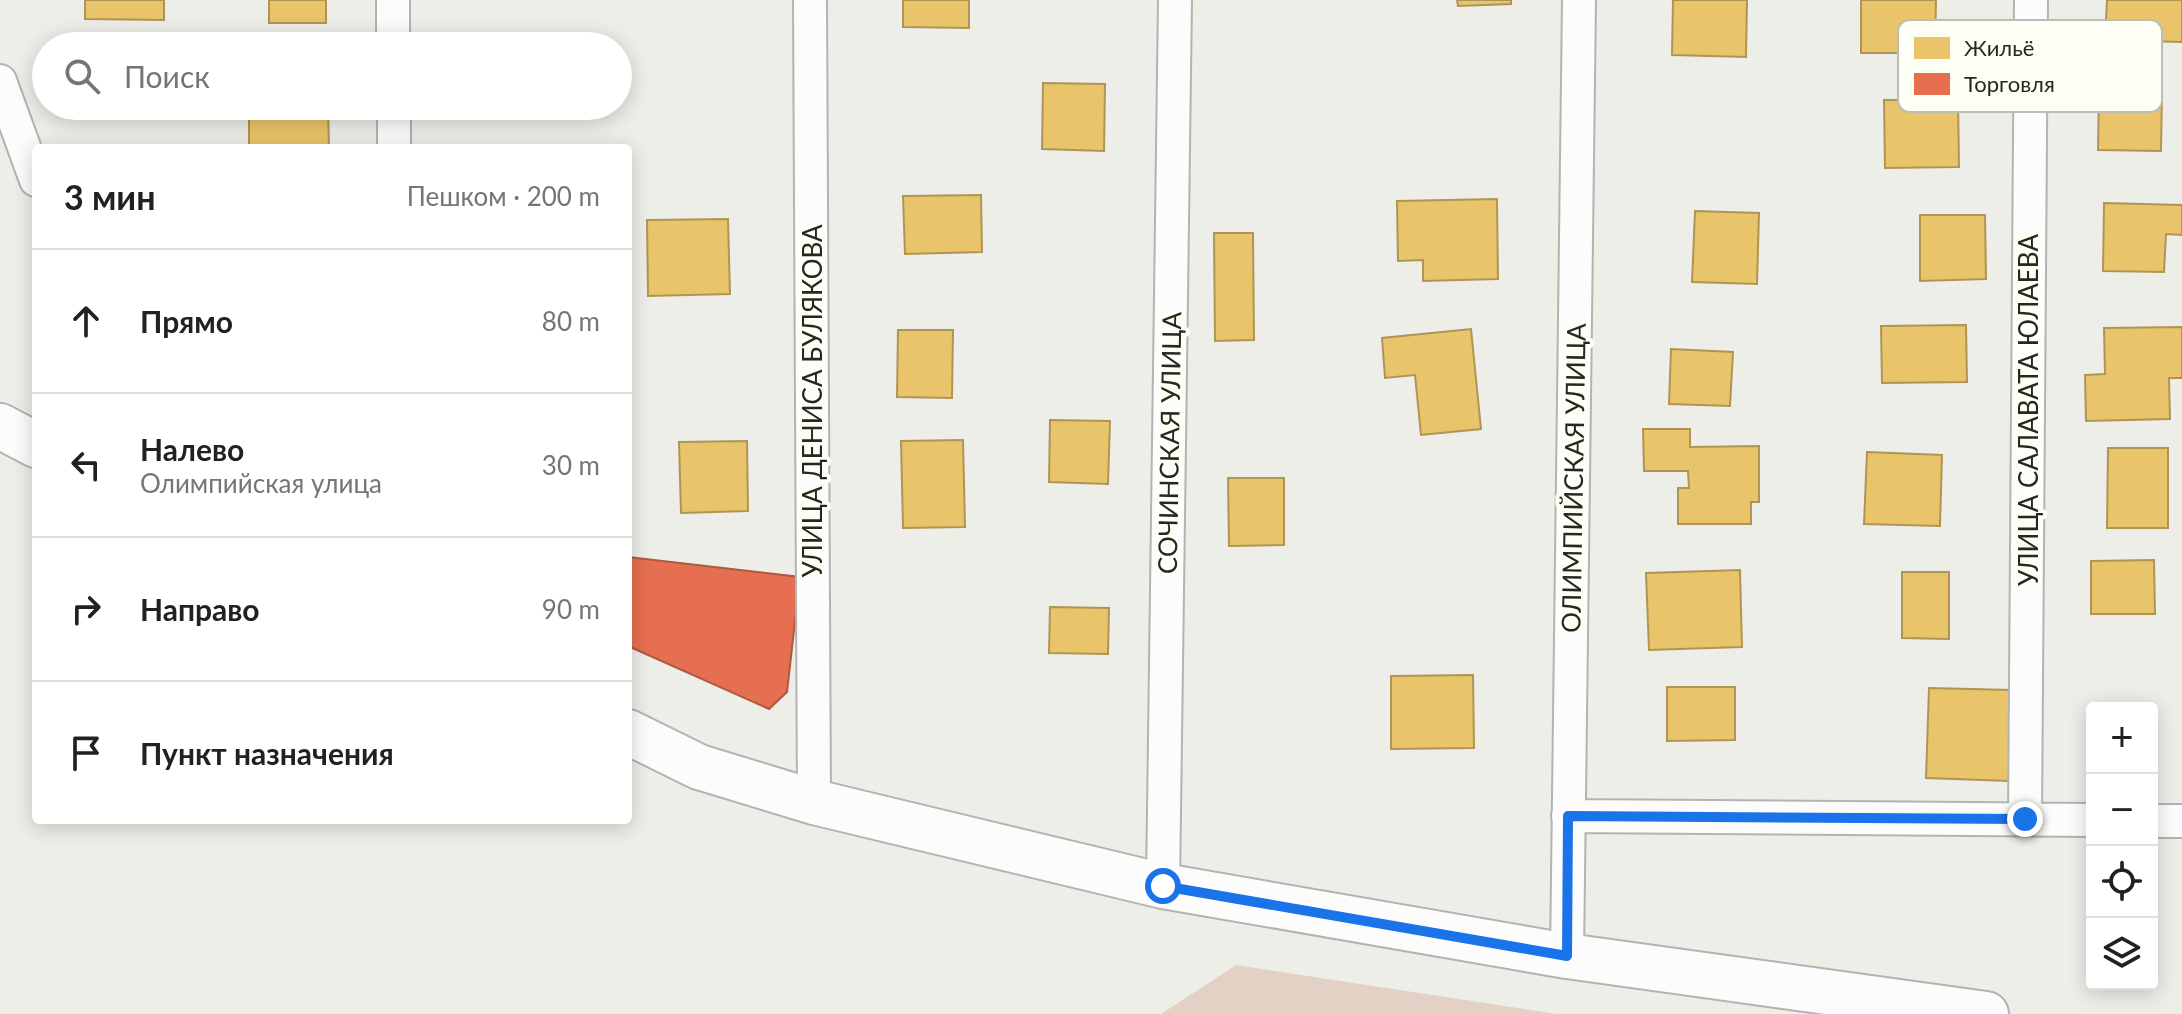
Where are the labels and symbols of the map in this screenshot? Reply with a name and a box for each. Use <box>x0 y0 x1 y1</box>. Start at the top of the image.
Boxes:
legend <box>1898 20 2162 112</box>
text: Жильё <box>1964 34 2034 61</box>
text: Торговля <box>1964 70 2055 97</box>
street label: УЛИЦА ДЕНИСА БУЛЯКОВА <box>796 224 828 578</box>
street label: УЛИЦА САЛАВАТА ЮЛАЕВА <box>2012 234 2044 586</box>
street label: СОЧИНСКАЯ УЛИЦА <box>1151 311 1187 574</box>
street label: ОЛИМПИЙСКАЯ УЛИЦА <box>1554 323 1592 633</box>
route end <box>2007 801 2043 837</box>
route start <box>1145 868 1181 904</box>

